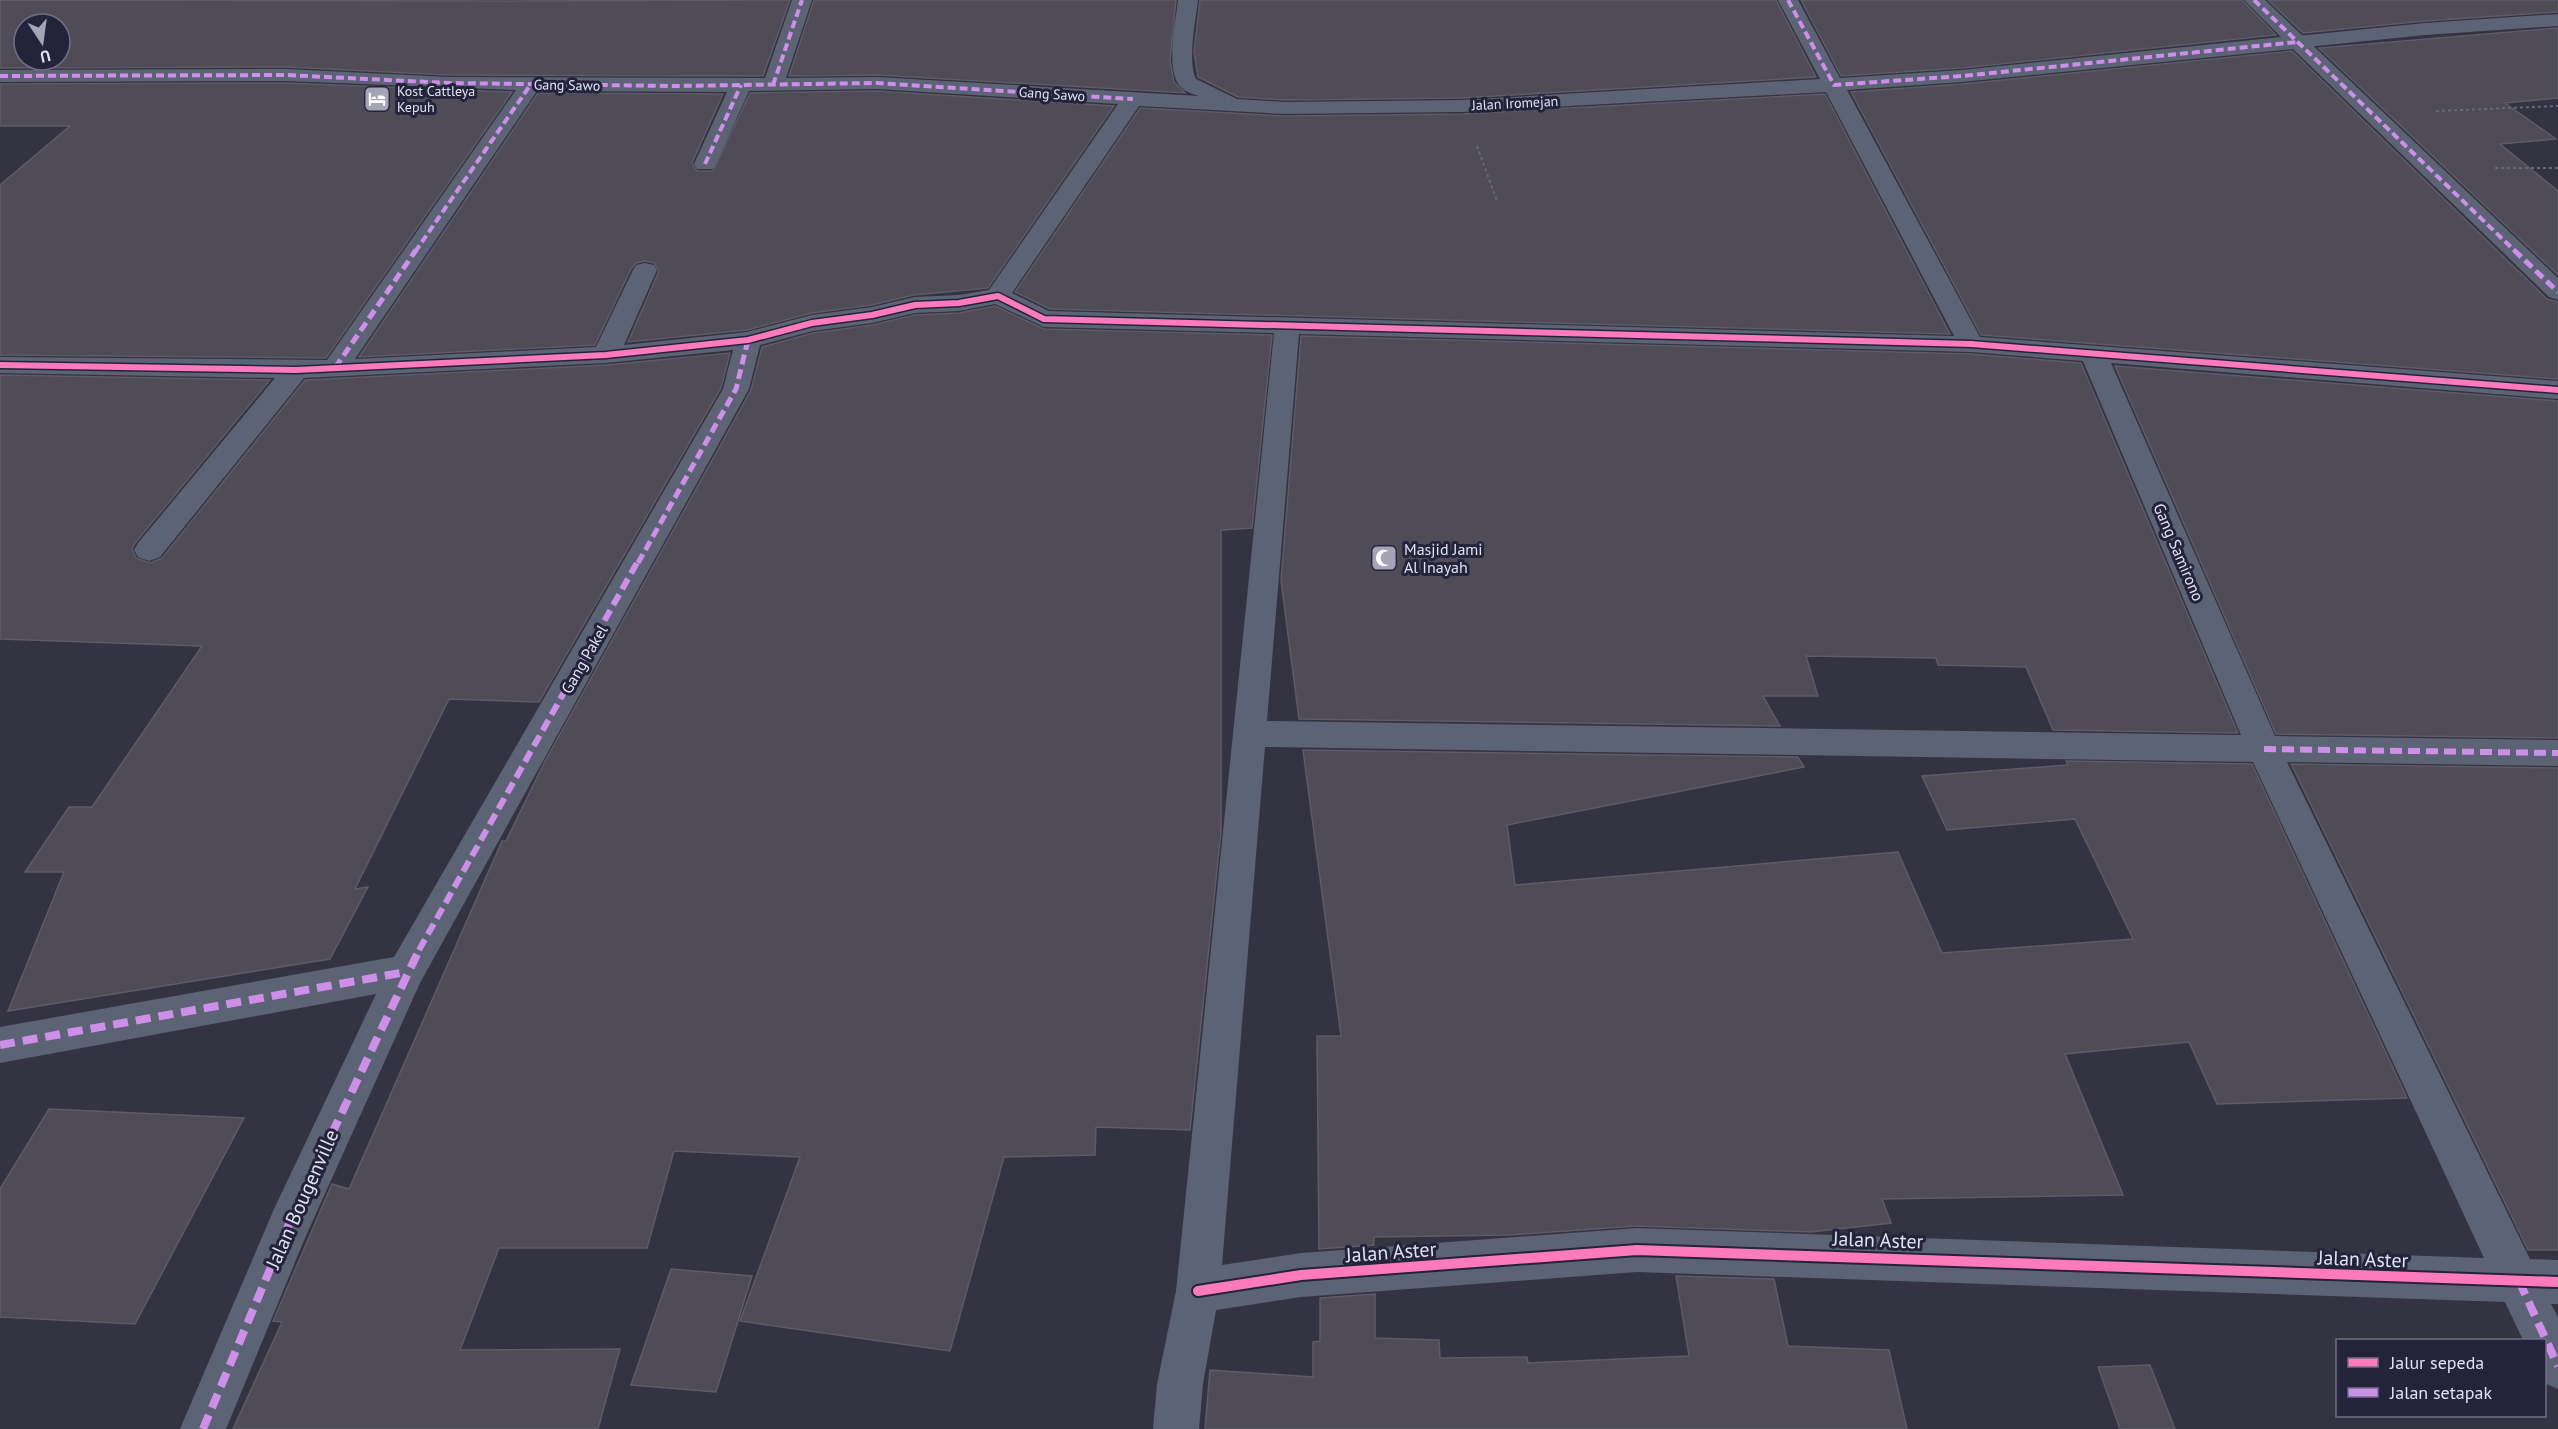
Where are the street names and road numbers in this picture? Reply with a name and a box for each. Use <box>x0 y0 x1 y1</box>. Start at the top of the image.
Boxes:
street label: Gang Sawo <box>534 75 600 95</box>
street label: Gang Sawo <box>1018 83 1086 105</box>
street label: Jalan Iromejan <box>1470 92 1559 114</box>
street label: Gang Samirono <box>2149 500 2209 604</box>
street label: Gang Pakel <box>556 621 612 697</box>
street label: Jalan Bougenville <box>259 1125 344 1274</box>
street label: Jalan Aster <box>1831 1225 1924 1255</box>
street label: Jalan Aster <box>1344 1236 1437 1268</box>
street label: Jalan Aster <box>2316 1244 2409 1274</box>

